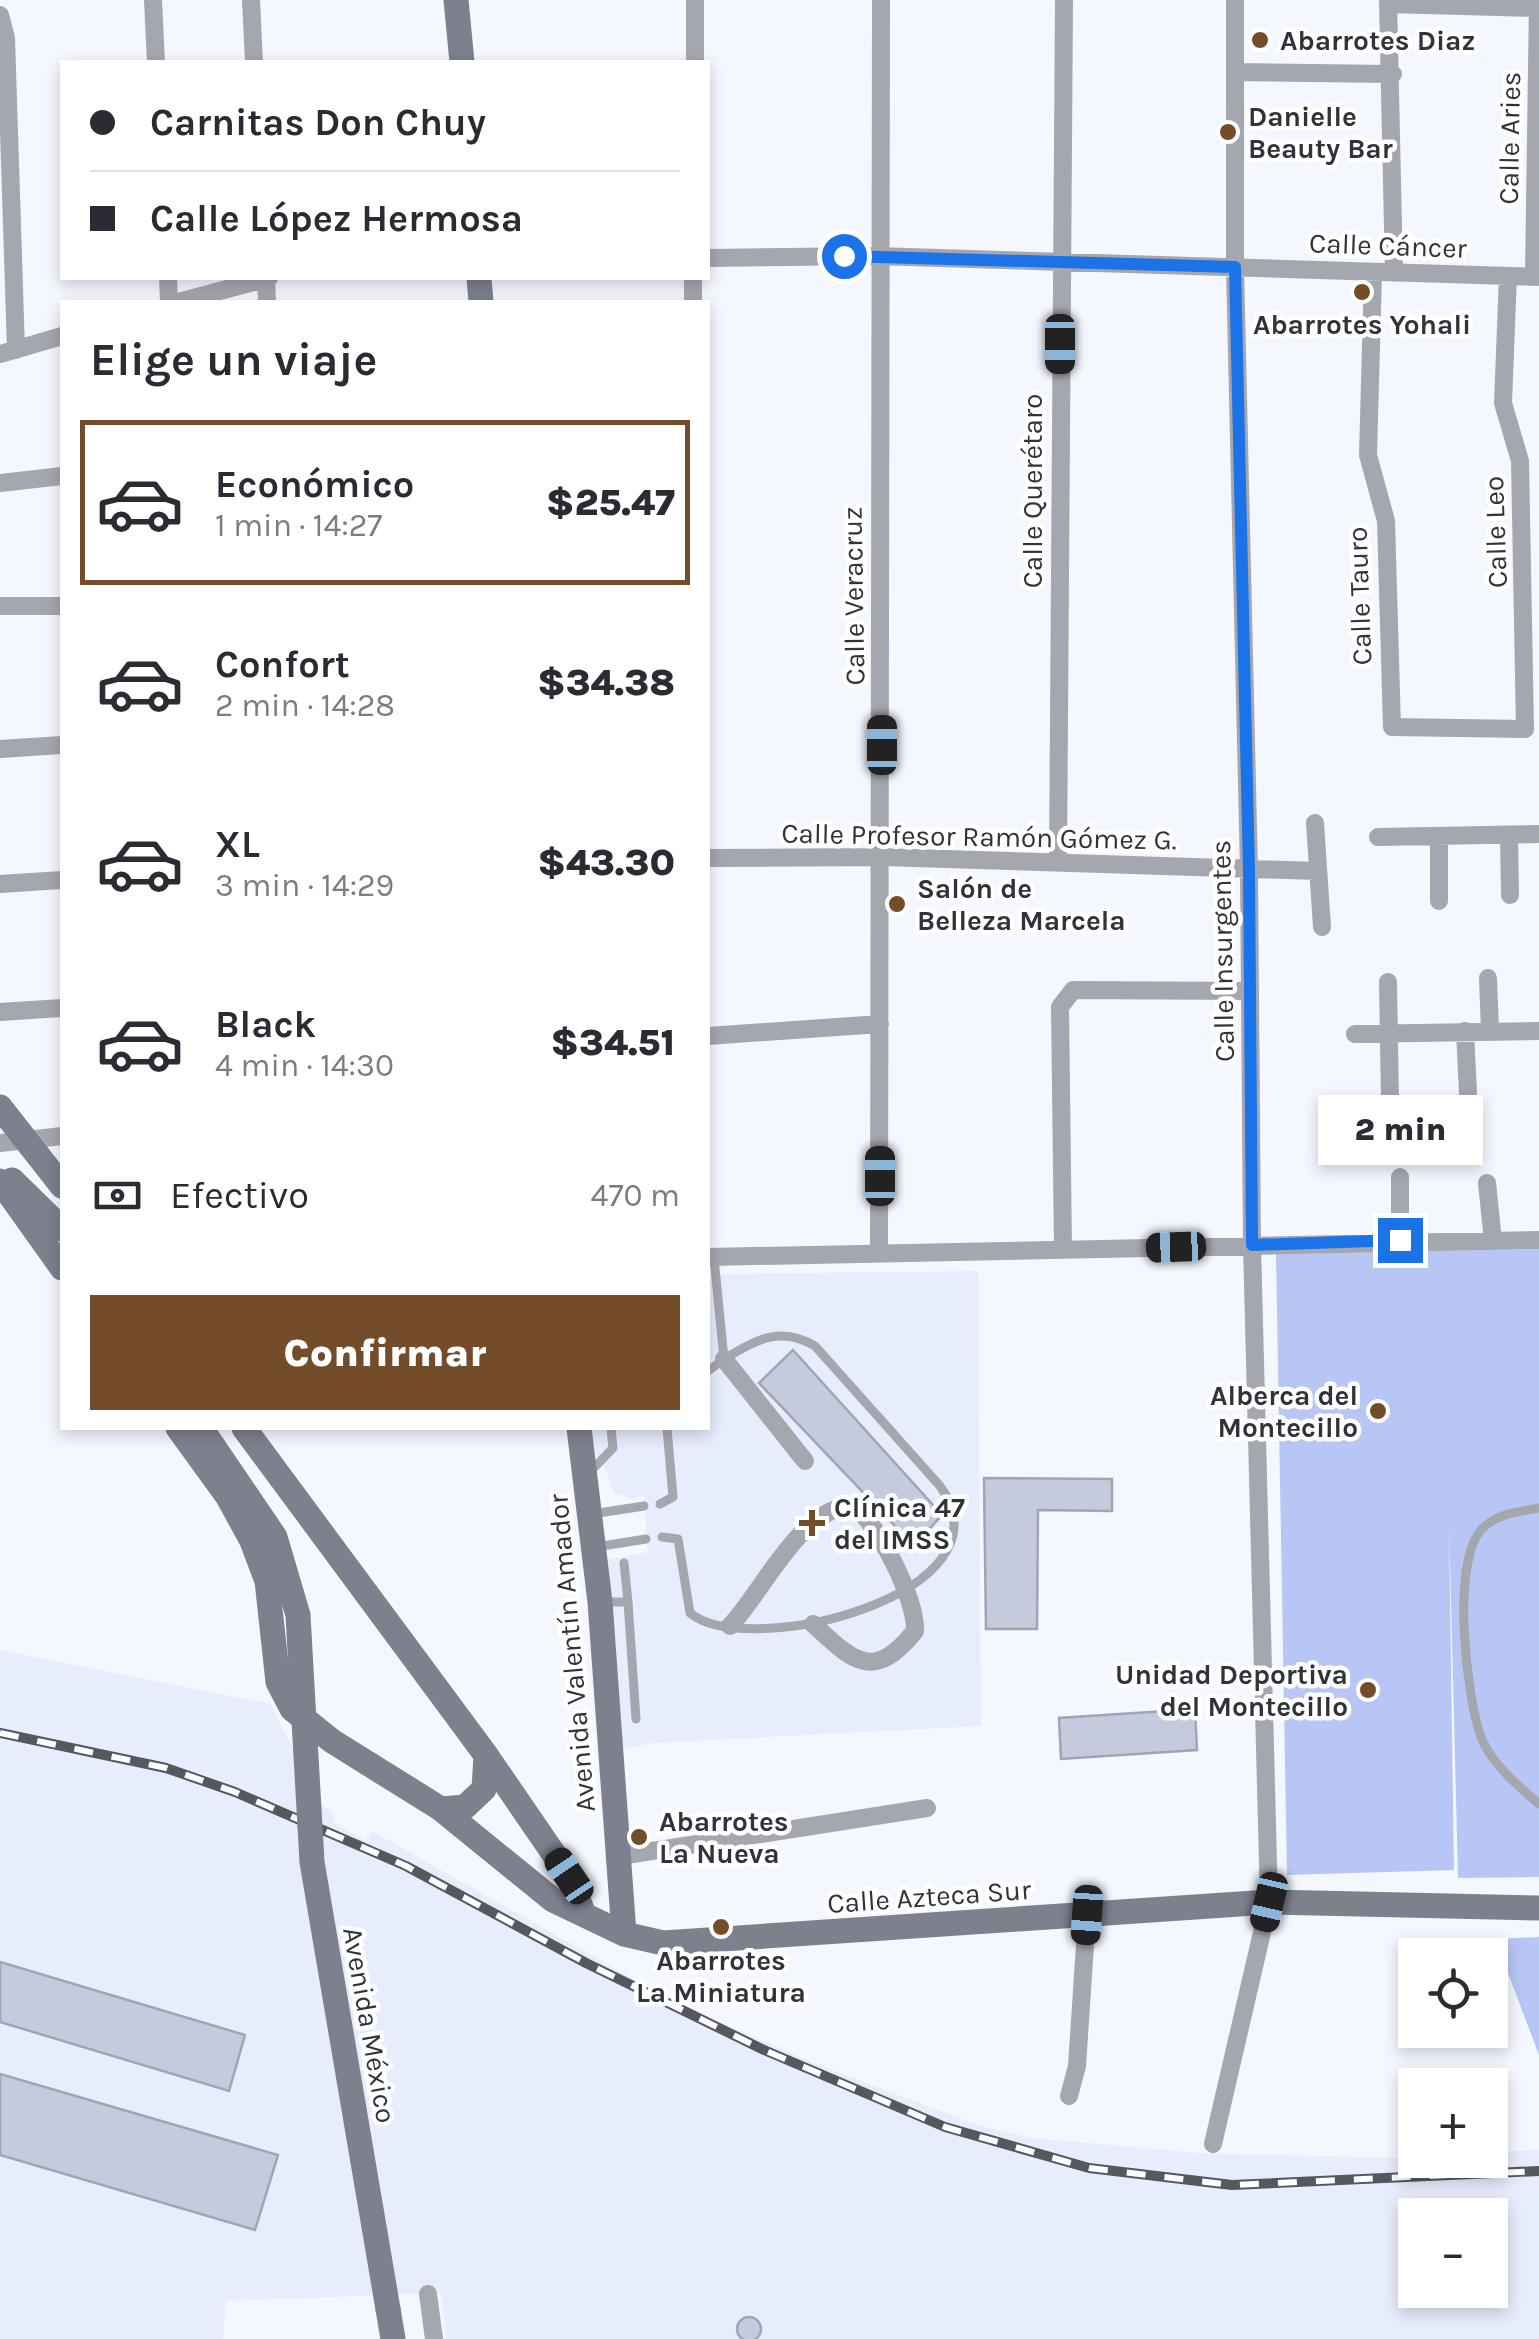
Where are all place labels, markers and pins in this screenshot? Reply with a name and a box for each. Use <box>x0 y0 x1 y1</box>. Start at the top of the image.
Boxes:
place label: Abarrotes Diaz <box>1280 24 1475 57</box>
marker: Abarrotes Diaz <box>1249 29 1271 51</box>
place label: Danielle Beauty Bar <box>1248 100 1393 165</box>
marker: Danielle Beauty Bar <box>1217 121 1239 143</box>
marker: Abarrotes Yohali <box>1351 281 1373 303</box>
place label: Abarrotes Yohali <box>1253 308 1471 341</box>
place label: Salón de Belleza Marcela <box>917 872 1126 937</box>
marker: Salón de Belleza Marcela <box>886 893 908 915</box>
place label: Alberca del Montecillo <box>1210 1379 1358 1444</box>
marker: Alberca del Montecillo <box>1367 1400 1389 1422</box>
place label: Clínica 47 del IMSS <box>834 1491 965 1556</box>
marker: Clínica 47 del IMSS <box>799 1510 825 1536</box>
place label: Unidad Deportiva del Montecillo <box>1115 1658 1348 1723</box>
marker: Unidad Deportiva del Montecillo <box>1357 1679 1379 1701</box>
place label: Abarrotes La Nueva <box>659 1805 789 1870</box>
marker: Abarrotes La Nueva <box>628 1826 650 1848</box>
marker: Abarrotes La Miniatura <box>710 1916 732 1938</box>
place label: Abarrotes La Miniatura <box>636 1944 806 2009</box>

